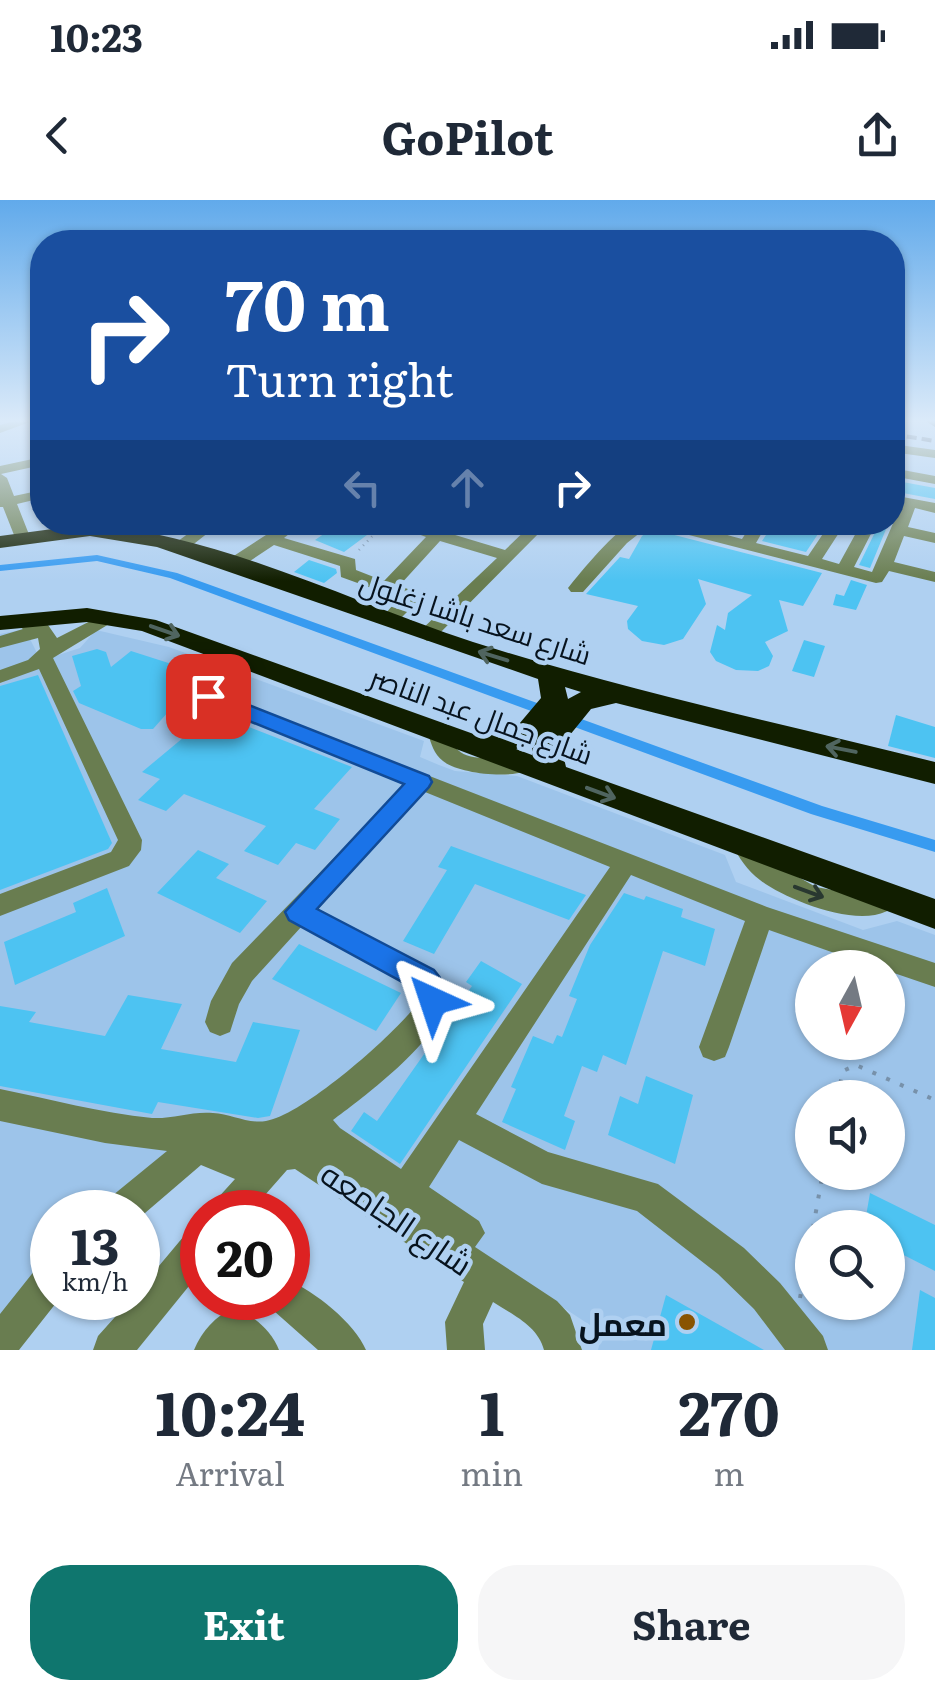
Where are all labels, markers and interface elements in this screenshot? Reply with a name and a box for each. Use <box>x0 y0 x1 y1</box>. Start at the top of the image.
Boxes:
text: 10:23 <box>50 7 143 64</box>
text: GoPilot <box>382 102 553 169</box>
icon: back <box>30 108 85 163</box>
icon: share <box>850 108 905 163</box>
text: 70 m <box>225 249 390 353</box>
icon: right <box>60 270 190 400</box>
text: Turn right <box>225 344 453 411</box>
icon: left <box>335 460 390 515</box>
icon: ahead <box>440 460 495 515</box>
icon: right <box>545 460 600 515</box>
street label: شارع سعد باشا زغلول <box>355 560 597 674</box>
one-way arrow <box>148 623 179 641</box>
one-way arrow <box>478 645 510 663</box>
pin <box>166 654 251 739</box>
street label: شارع جمال عبد الناصر <box>363 654 599 774</box>
icon: arrive <box>181 669 236 724</box>
one-way arrow <box>825 739 857 758</box>
one-way arrow <box>584 785 615 803</box>
one-way arrow <box>793 884 824 902</box>
position arrow <box>381 949 485 1053</box>
north arrow <box>795 950 905 1060</box>
map controls <box>795 950 905 1320</box>
button: sound <box>795 1080 905 1190</box>
street label: شارع الجامعه <box>312 1148 484 1286</box>
speed limit sign: 20 <box>180 1190 310 1320</box>
text: 13 <box>71 1206 119 1280</box>
button: search <box>795 1210 905 1320</box>
text: km/h <box>62 1262 128 1299</box>
place label: معمل <box>579 1298 667 1346</box>
marker: معمل <box>676 1311 698 1333</box>
text: 10:24 <box>155 1365 305 1454</box>
text: 1 <box>479 1365 504 1454</box>
text: 270 <box>679 1365 780 1454</box>
text: Arrival <box>176 1448 285 1496</box>
text: min <box>460 1448 523 1496</box>
text: m <box>714 1448 745 1496</box>
button: Exit <box>30 1565 458 1680</box>
button: Share <box>478 1565 905 1680</box>

